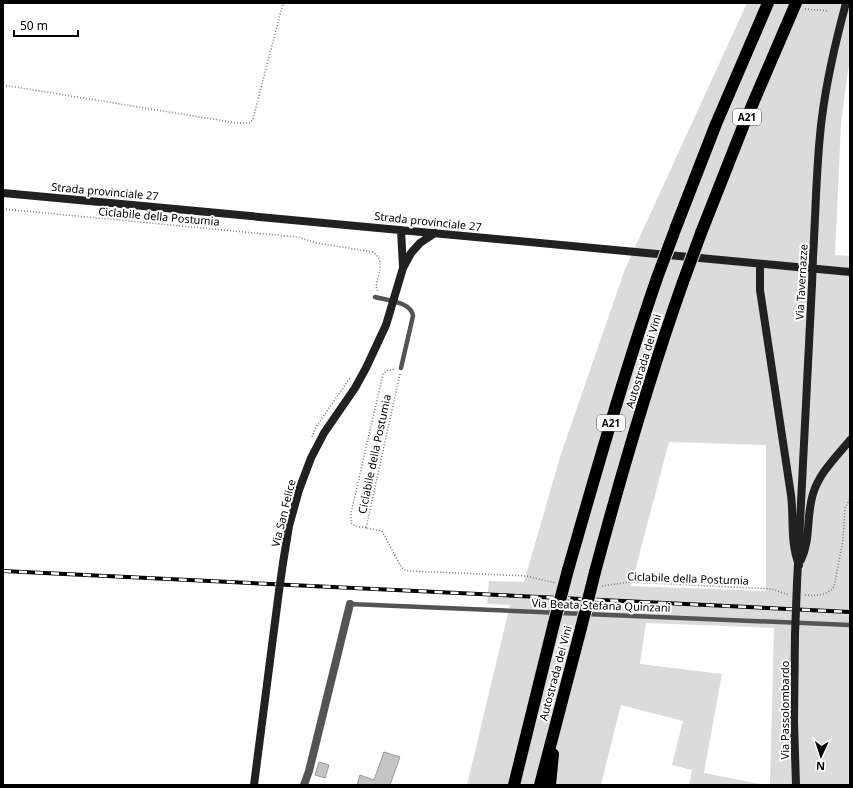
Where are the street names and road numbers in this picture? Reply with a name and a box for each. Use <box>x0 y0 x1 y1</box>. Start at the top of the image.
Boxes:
road number: A21 <box>733 109 761 125</box>
street label: Strada provinciale 27 <box>51 179 159 203</box>
street label: Ciclabile della Postumia <box>98 203 220 229</box>
street label: Strada provinciale 27 <box>374 208 482 234</box>
street label: Via Tavernazze <box>792 244 810 320</box>
street label: Autostrada dei Vini <box>622 312 664 410</box>
street label: Ciclabile della Postumia <box>354 393 394 515</box>
road number: A21 <box>597 415 625 431</box>
street label: Via San Felice <box>267 478 299 548</box>
street label: Ciclabile della Postumia <box>627 568 749 588</box>
street label: Via Beata Stefana Quinzani <box>531 595 671 615</box>
street label: Autostrada dei Vini <box>535 624 575 722</box>
street label: Via Passolombardo <box>777 660 792 759</box>

